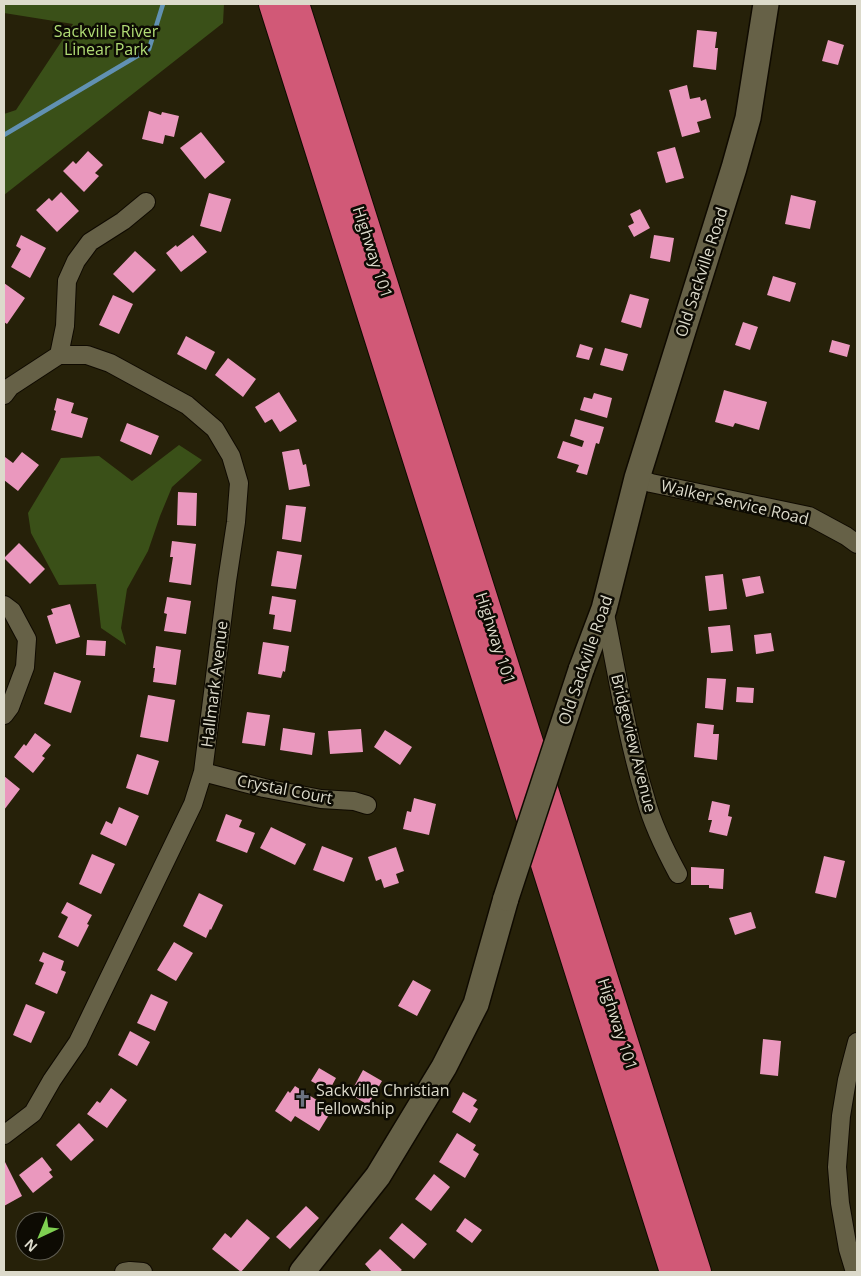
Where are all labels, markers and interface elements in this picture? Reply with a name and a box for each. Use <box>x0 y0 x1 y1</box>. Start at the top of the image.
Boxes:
park label: Sackville River Linear Park <box>54 20 159 60</box>
street label: Highway 101 <box>348 203 398 301</box>
street label: Old Sackville Road <box>670 204 732 340</box>
street label: Walker Service Road <box>659 474 811 530</box>
street label: Highway 101 <box>471 589 521 687</box>
street label: Old Sackville Road <box>553 592 617 728</box>
street label: Hallmark Avenue <box>195 619 233 749</box>
street label: Bridgeview Avenue <box>606 672 662 814</box>
street label: Crystal Court <box>235 769 335 809</box>
street label: Highway 101 <box>593 975 643 1073</box>
place label: Sackville Christian Fellowship <box>316 1079 450 1119</box>
church icon: Sackville Christian Fellowship <box>292 1089 312 1109</box>
north arrow <box>15 1211 65 1261</box>
text: N <box>20 1235 41 1257</box>

